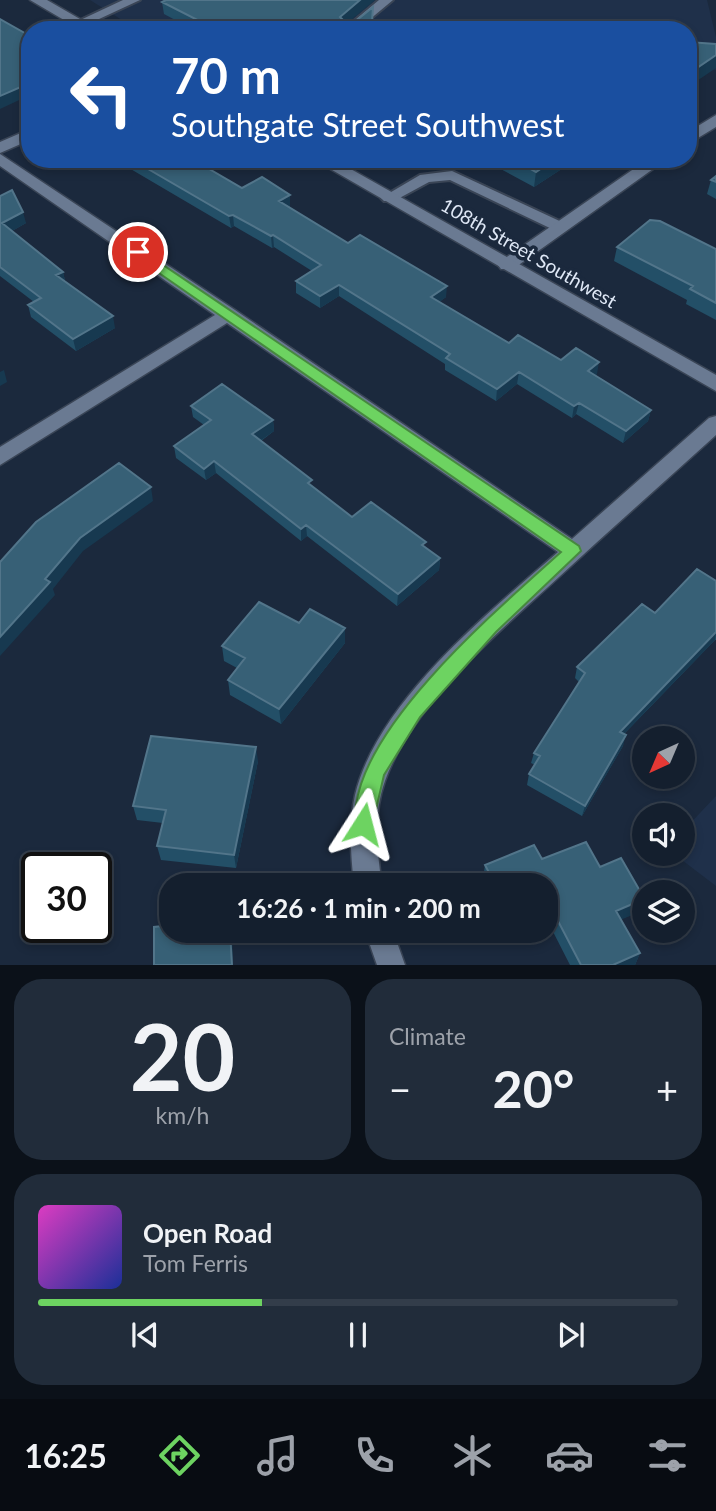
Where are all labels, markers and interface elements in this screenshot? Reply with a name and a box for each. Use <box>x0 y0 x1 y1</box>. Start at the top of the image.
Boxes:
text: 70 m <box>171 46 281 104</box>
icon: left <box>56 49 147 140</box>
text: Southgate Street Southwest <box>171 105 564 144</box>
street label: 108th Street Southwest <box>437 193 621 312</box>
pin <box>108 222 168 282</box>
icon: arrive <box>119 233 157 271</box>
north arrow <box>632 726 695 789</box>
map controls <box>632 726 695 943</box>
position arrow <box>326 787 400 861</box>
button: sound <box>632 803 695 866</box>
speed limit sign: 30 <box>21 852 112 943</box>
button: layers <box>632 880 695 943</box>
text: 16:26 · 1 min · 200 m <box>236 892 481 924</box>
text: 20 <box>130 1001 235 1110</box>
text: Climate <box>389 1022 466 1050</box>
text: 20° <box>493 1057 574 1119</box>
text: − <box>389 1066 411 1112</box>
text: + <box>656 1066 678 1112</box>
text: km/h <box>156 1101 209 1129</box>
text: Open Road <box>143 1217 272 1249</box>
text: Tom Ferris <box>143 1249 248 1277</box>
icon: previous <box>126 1316 164 1354</box>
icon: pause <box>339 1316 377 1354</box>
icon: next <box>552 1316 590 1354</box>
icon: directions <box>155 1431 204 1480</box>
icon: music <box>253 1431 302 1480</box>
icon: phone <box>350 1431 399 1480</box>
icon: climate <box>448 1431 497 1480</box>
icon: car <box>545 1431 594 1480</box>
icon: filters <box>643 1431 692 1480</box>
text: 16:25 <box>24 1436 107 1475</box>

